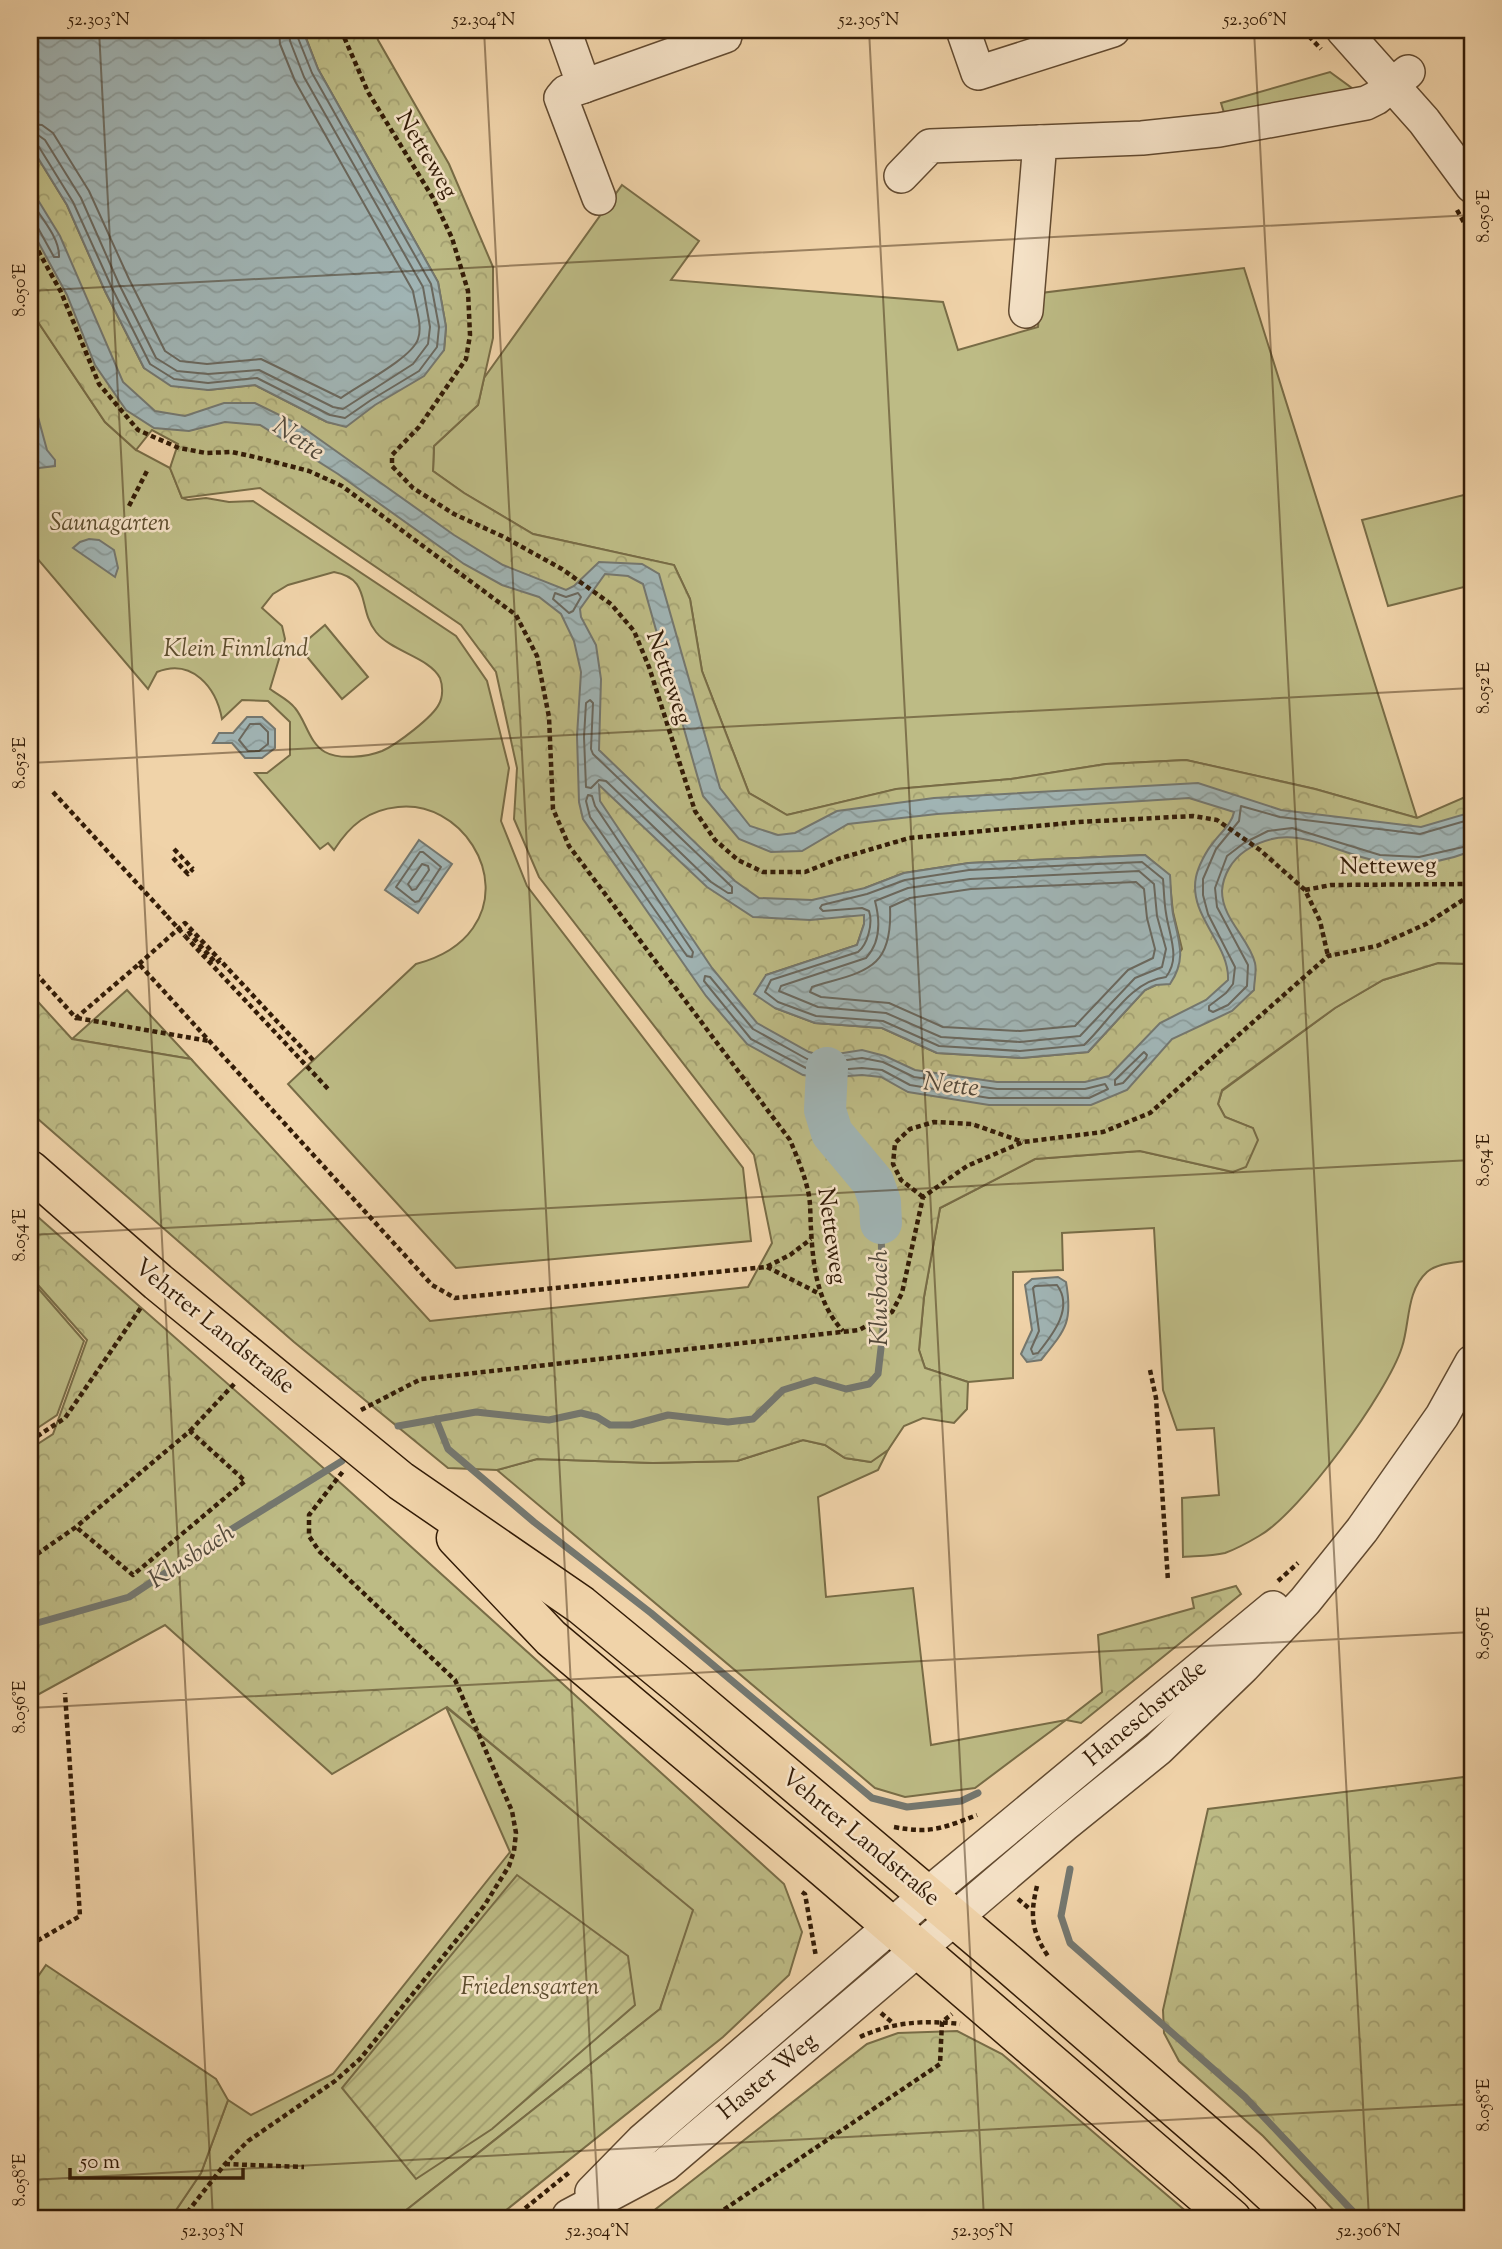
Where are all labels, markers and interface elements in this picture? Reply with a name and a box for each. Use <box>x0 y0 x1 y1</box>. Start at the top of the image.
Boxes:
text: 52.303°N <box>67 8 130 34</box>
text: 52.304°N <box>452 8 515 34</box>
text: 52.305°N <box>838 8 899 34</box>
text: 52.306°N <box>1222 8 1287 34</box>
street label: Netteweg <box>386 105 466 206</box>
text: 8.050°E <box>1472 189 1498 243</box>
text: 8.050°E <box>8 263 34 317</box>
water label: Nette <box>265 409 331 471</box>
park label: Saunagarten <box>50 507 171 541</box>
street label: Netteweg <box>636 626 700 730</box>
park label: Klein Finnland <box>164 633 309 667</box>
text: 8.052°E <box>1472 662 1498 714</box>
text: 8.052°E <box>8 737 34 789</box>
street label: Netteweg <box>1339 849 1437 885</box>
water label: Nette <box>921 1064 981 1108</box>
text: 8.054°E <box>1472 1133 1498 1187</box>
street label: Netteweg <box>807 1185 855 1287</box>
text: 8.054°E <box>8 1208 34 1262</box>
water label: Klusbach <box>862 1249 899 1346</box>
street label: Vehrter Landstraße <box>126 1251 302 1403</box>
water label: Klusbach <box>141 1515 243 1599</box>
text: 8.056°E <box>1472 1606 1498 1660</box>
street label: Haneschstraße <box>1077 1652 1215 1776</box>
text: 8.056°E <box>8 1680 34 1734</box>
street label: Vehrter Landstraße <box>773 1761 947 1915</box>
park label: Friedensgarten <box>461 1971 600 2005</box>
street label: Haster Weg <box>711 2025 825 2129</box>
text: 8.058°E <box>1472 2078 1498 2132</box>
scale bar <box>70 2137 243 2181</box>
text: 50 m <box>79 2148 120 2178</box>
text: 8.058°E <box>8 2153 34 2207</box>
text: 52.303°N <box>181 2219 244 2245</box>
text: 52.304°N <box>566 2219 629 2245</box>
text: 52.305°N <box>952 2219 1013 2245</box>
text: 52.306°N <box>1336 2219 1401 2245</box>

